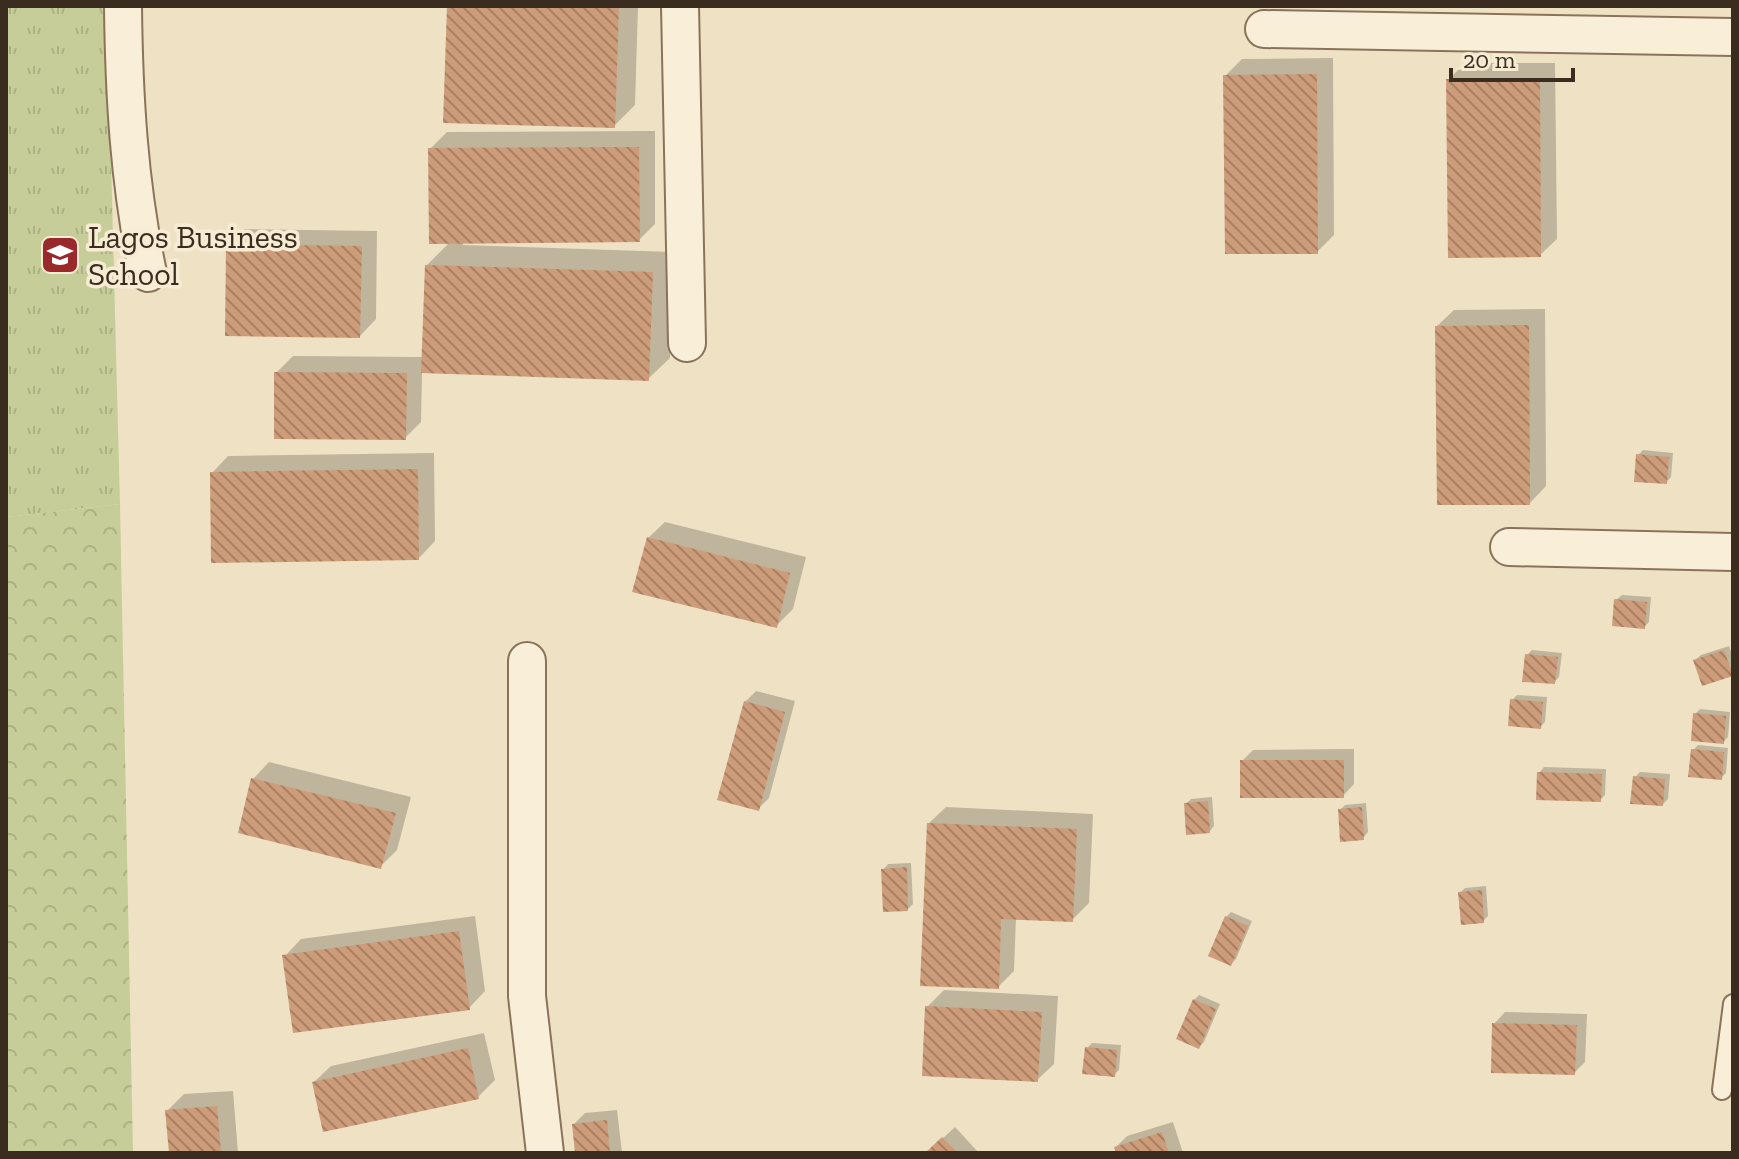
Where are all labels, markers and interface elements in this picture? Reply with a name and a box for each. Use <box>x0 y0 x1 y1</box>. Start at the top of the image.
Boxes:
scale bar <box>1451 32 1573 82</box>
text: 20 m <box>1463 45 1516 74</box>
place label: Lagos Business School <box>88 218 298 293</box>
school or university icon: Lagos Business School <box>39 234 81 276</box>

